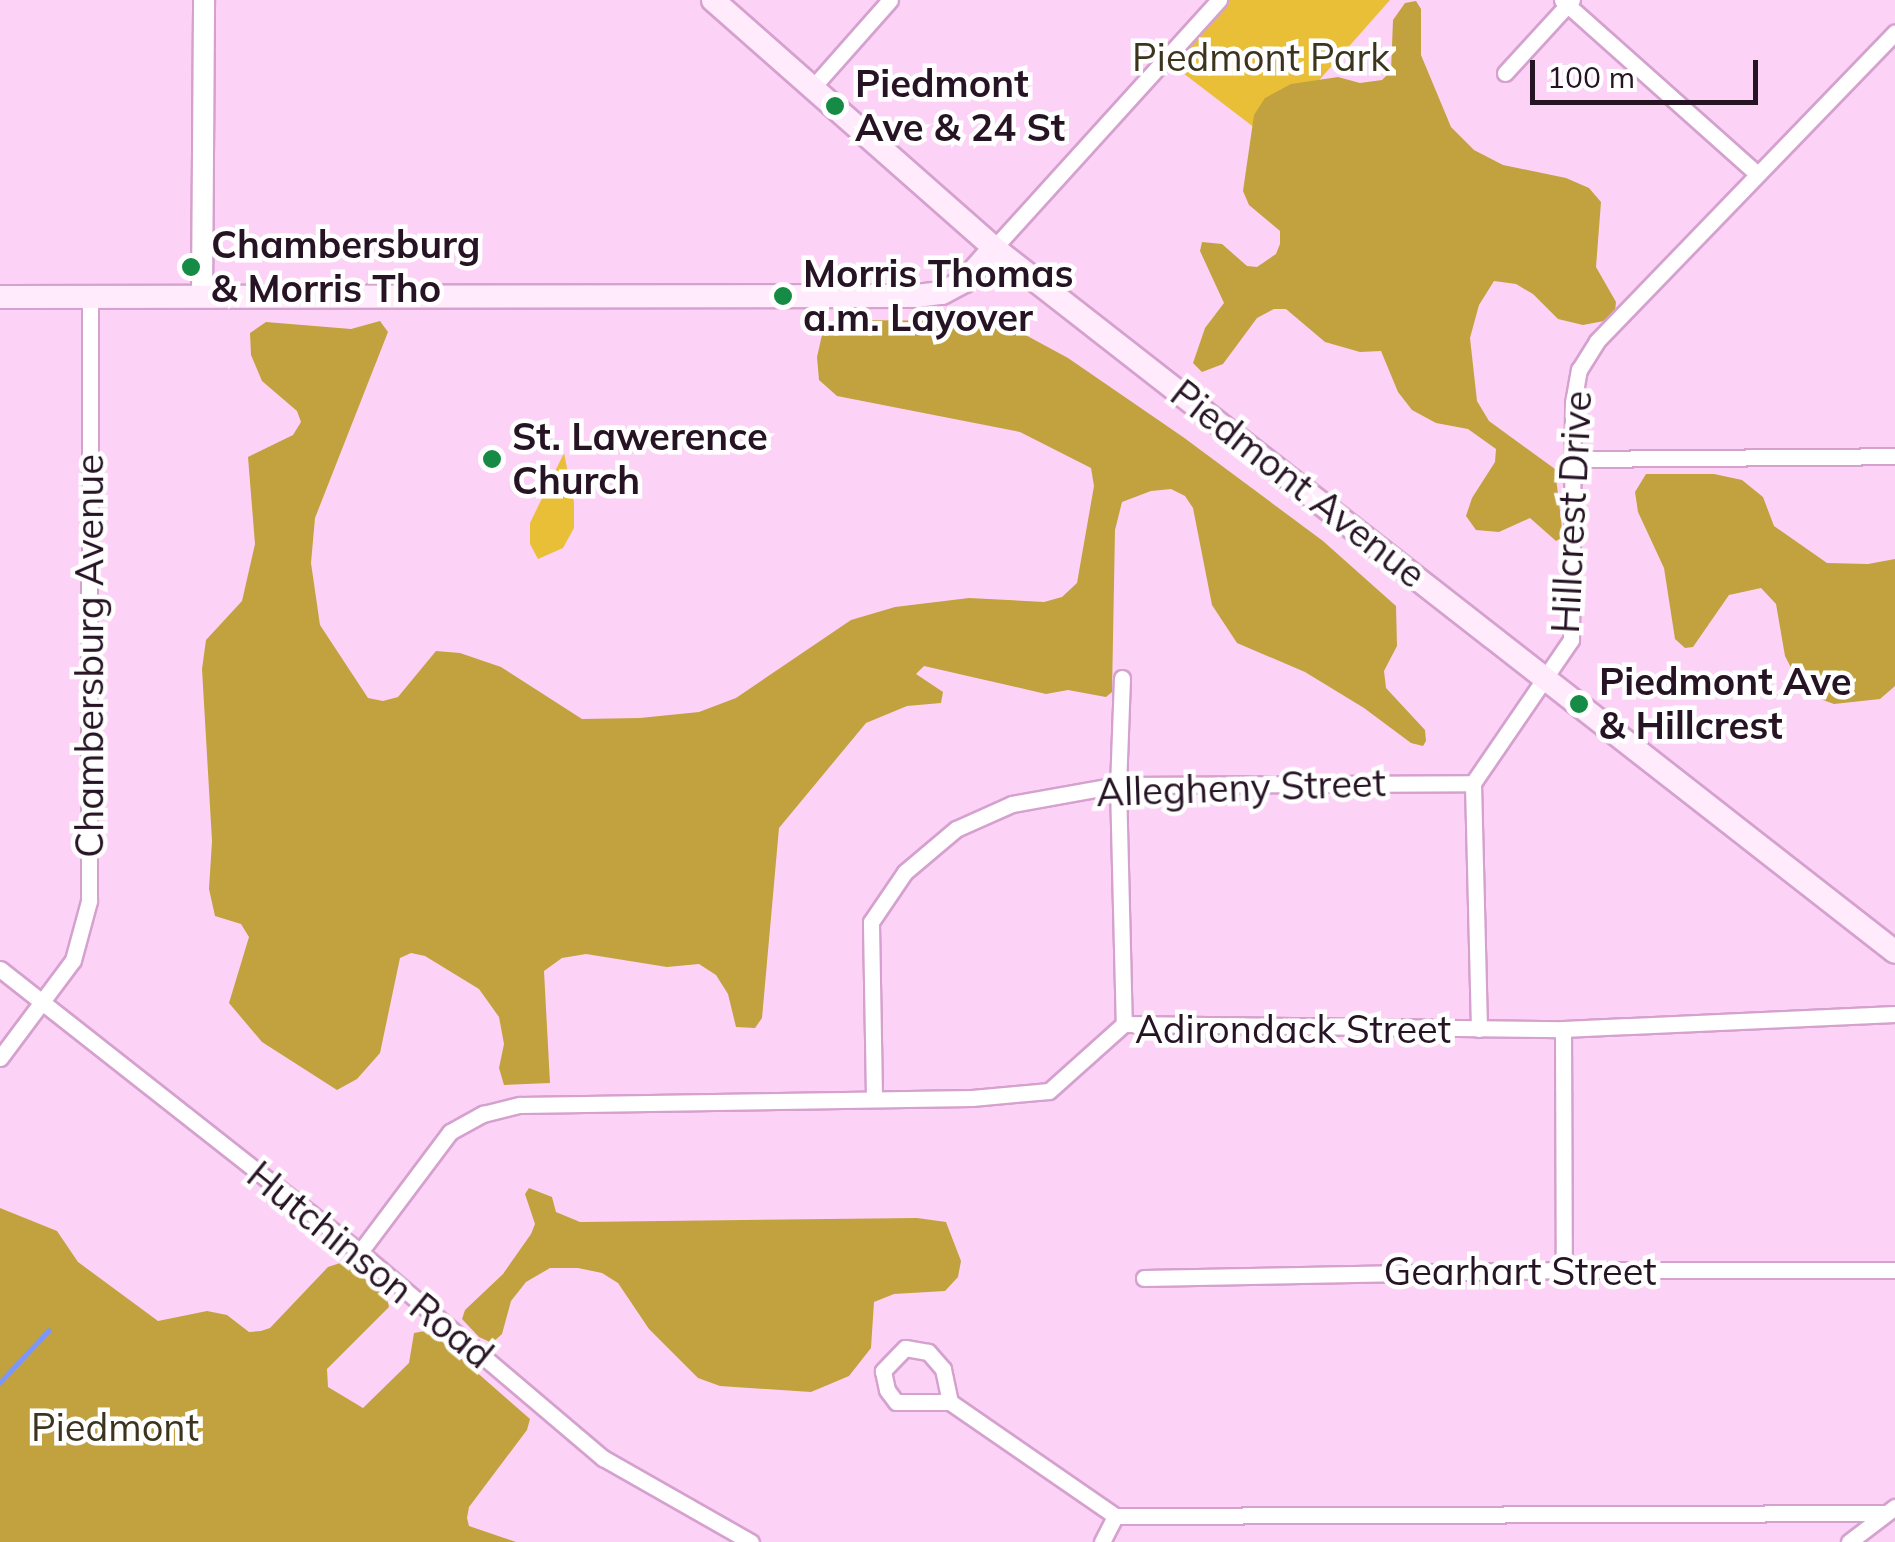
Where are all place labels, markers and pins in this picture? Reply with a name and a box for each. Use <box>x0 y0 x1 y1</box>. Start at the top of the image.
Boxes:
place label: Piedmont Ave & 24 St <box>855 61 1065 150</box>
marker: Piedmont Ave & 24 St <box>824 95 846 117</box>
place label: Chambersburg & Morris Tho <box>211 222 480 312</box>
place label: Morris Thomas a.m. Layover <box>803 251 1073 340</box>
marker: Chambersburg & Morris Tho <box>180 256 202 278</box>
marker: Morris Thomas a.m. Layover <box>772 285 794 307</box>
place label: St. Lawerence Church <box>512 414 768 504</box>
marker: St. Lawerence Church <box>481 448 503 470</box>
place label: Piedmont Ave & Hillcrest <box>1599 659 1852 748</box>
marker: Piedmont Ave & Hillcrest <box>1568 693 1590 715</box>

